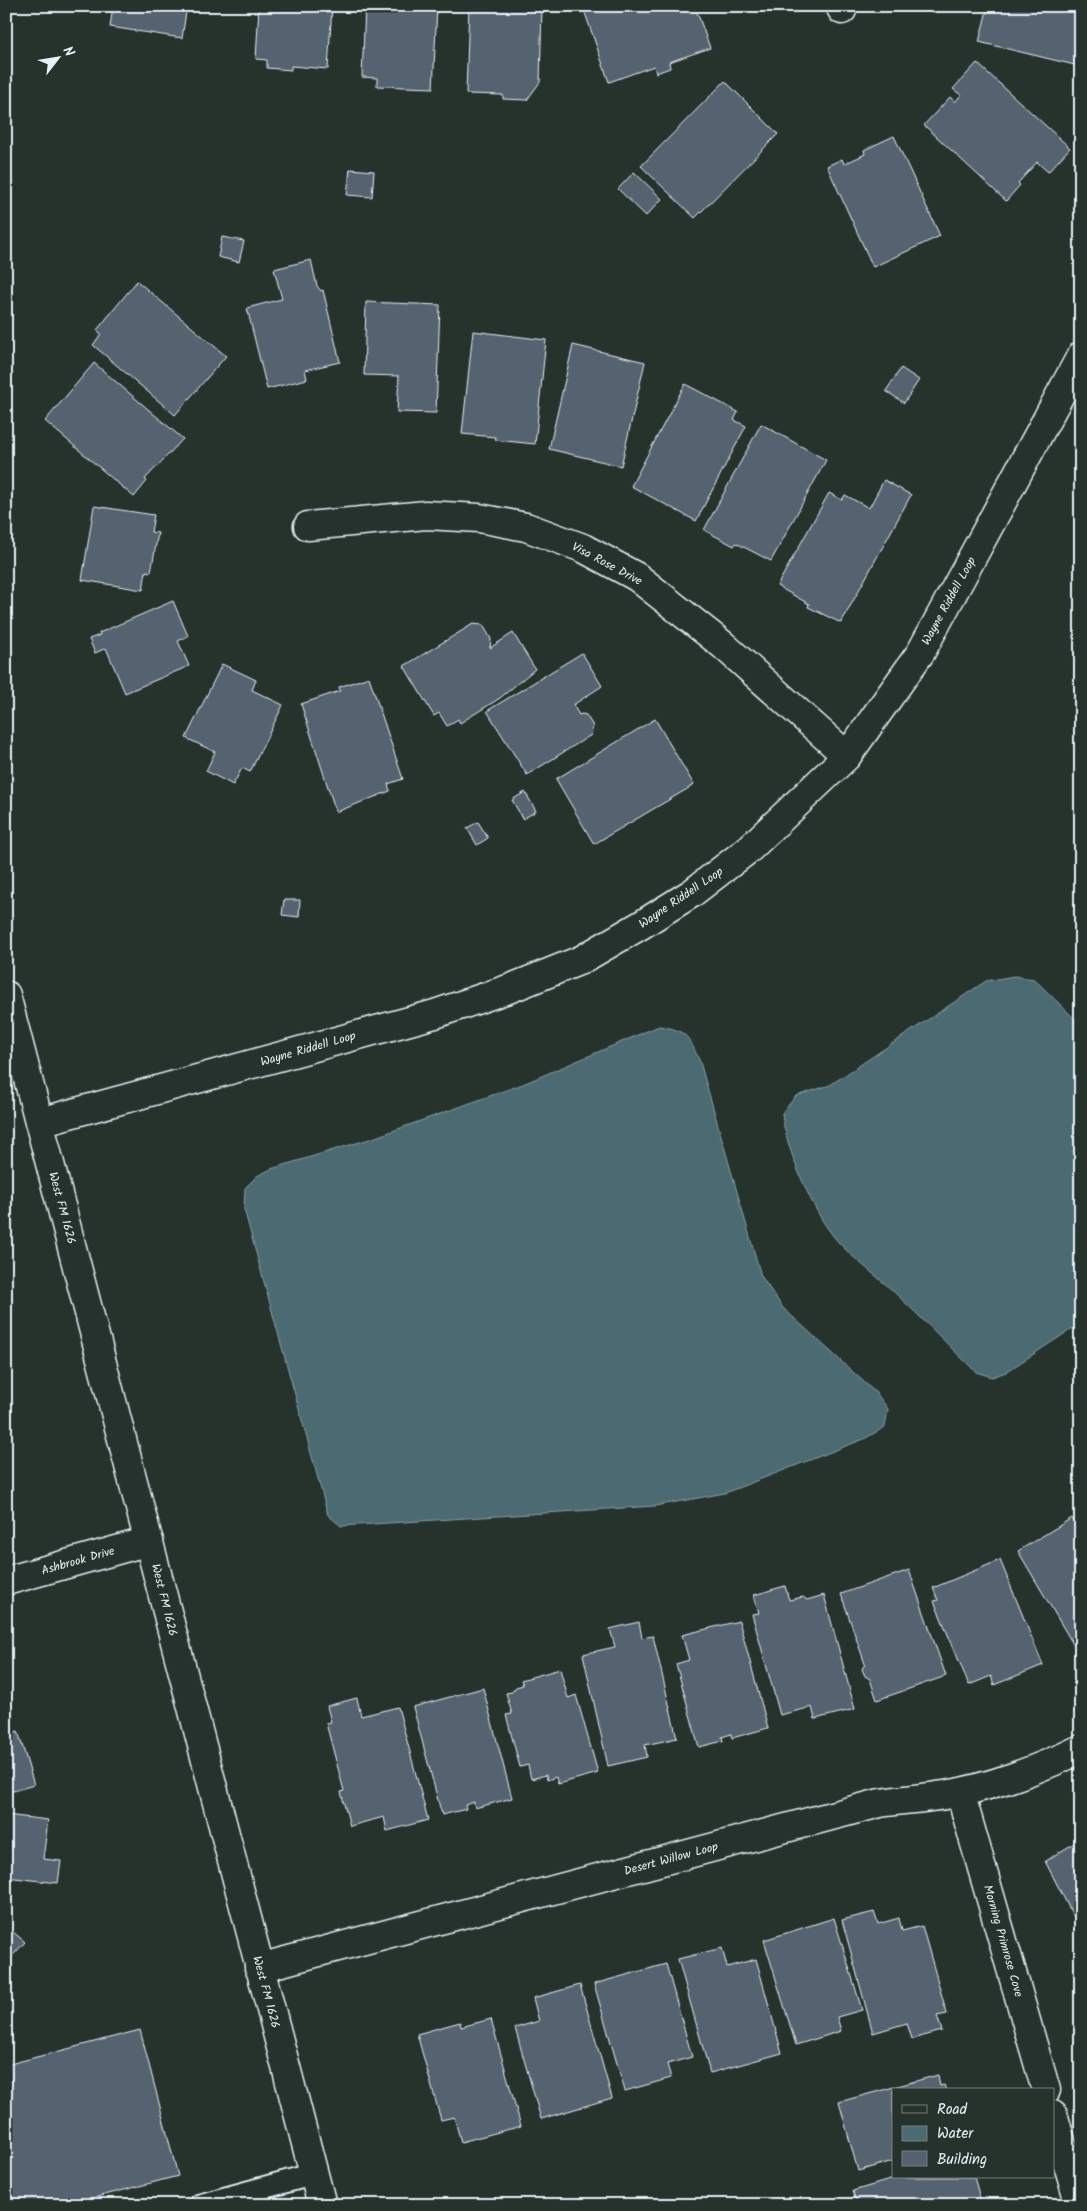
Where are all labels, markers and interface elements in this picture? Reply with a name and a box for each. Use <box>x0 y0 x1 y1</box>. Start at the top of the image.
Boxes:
north arrow <box>32 32 82 82</box>
text: N <box>57 42 80 61</box>
street label: Visa Rose Drive <box>568 537 646 591</box>
street label: Wayne Riddell Loop <box>917 553 981 649</box>
street label: Wayne Riddell Loop <box>635 862 727 933</box>
street label: Wayne Riddell Loop <box>258 1026 358 1072</box>
street label: West FM 1626 <box>43 1170 81 1246</box>
street label: Ashbrook Drive <box>39 1541 117 1581</box>
street label: West FM 1626 <box>146 1562 182 1638</box>
street label: Desert Willow Loop <box>622 1837 720 1881</box>
street label: Morning Primrose Cove <box>978 1883 1028 2000</box>
street label: West FM 1626 <box>247 1954 285 2030</box>
legend <box>892 2088 1054 2178</box>
text: Road <box>937 2098 968 2122</box>
text: Water <box>937 2122 974 2146</box>
text: Building <box>937 2148 987 2172</box>

